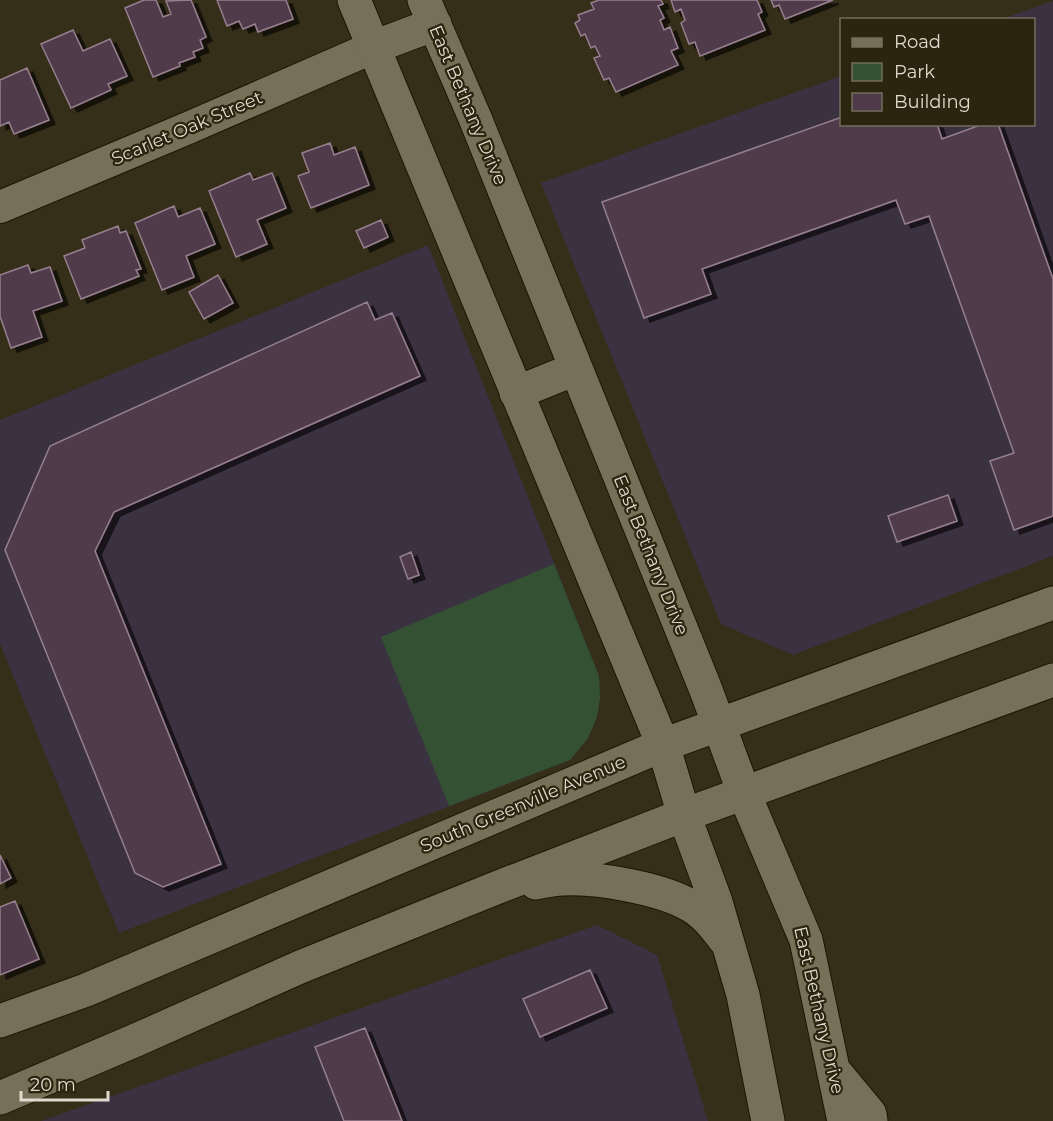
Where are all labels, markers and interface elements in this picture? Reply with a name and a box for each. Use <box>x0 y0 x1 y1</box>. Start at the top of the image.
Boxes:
legend <box>840 18 1035 126</box>
street label: East Bethany Drive <box>424 22 512 188</box>
text: Road <box>894 31 941 53</box>
text: Park <box>894 61 935 83</box>
street label: Scarlet Oak Street <box>108 86 266 170</box>
text: Building <box>894 91 971 113</box>
street label: East Bethany Drive <box>609 471 693 639</box>
street label: South Greenville Avenue <box>417 751 629 857</box>
street label: East Bethany Drive <box>789 924 849 1096</box>
scale bar <box>21 1064 108 1102</box>
text: 20 m <box>30 1074 76 1096</box>

